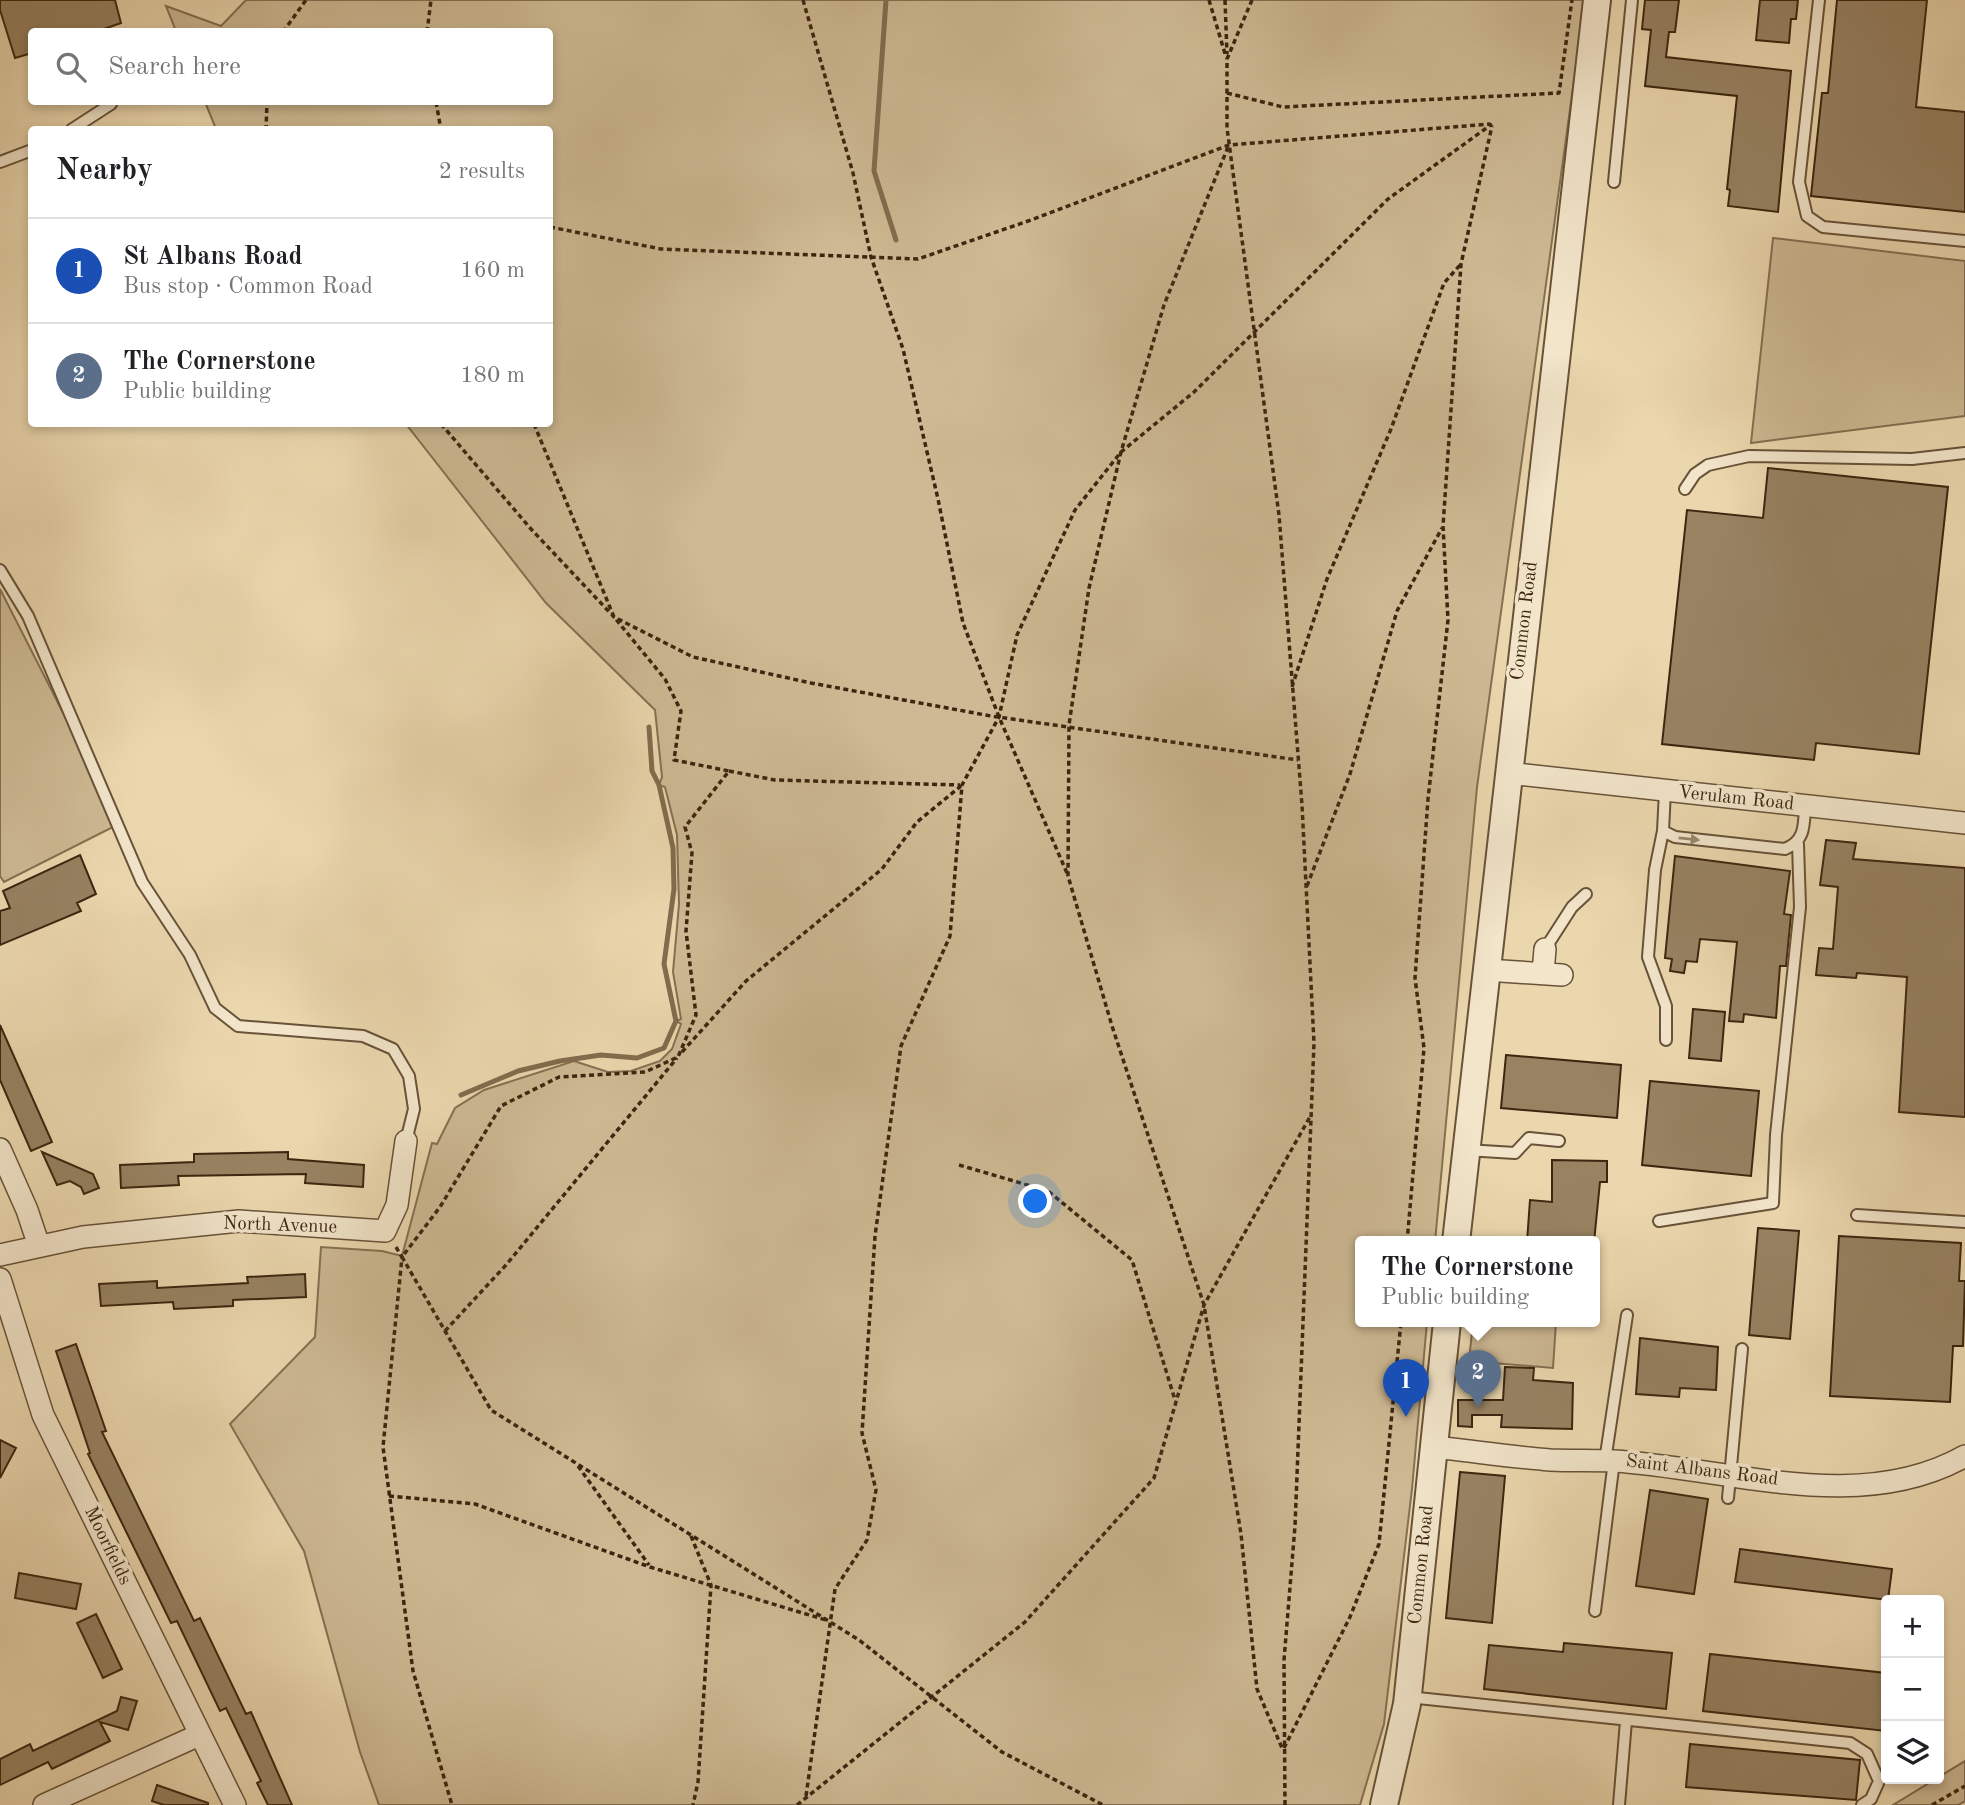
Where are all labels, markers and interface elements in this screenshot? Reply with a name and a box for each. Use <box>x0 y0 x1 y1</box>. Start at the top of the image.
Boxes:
search box <box>28 28 553 105</box>
icon: search <box>52 48 90 86</box>
text: Search here <box>108 54 241 80</box>
text: Nearby <box>56 156 153 186</box>
text: 2 results <box>439 160 525 183</box>
text: St Albans Road <box>123 244 303 270</box>
text: 1 <box>72 259 86 282</box>
text: 160 m <box>460 259 525 282</box>
text: Bus stop · Common Road <box>123 275 373 298</box>
text: The Cornerstone <box>123 349 316 375</box>
text: 2 <box>72 364 86 387</box>
text: 180 m <box>460 364 525 387</box>
text: Public building <box>123 380 271 403</box>
street label: Common Road <box>1508 560 1542 682</box>
street label: Verulam Road <box>1677 783 1795 815</box>
one-way arrow <box>1678 833 1700 844</box>
your location <box>1018 1184 1052 1218</box>
street label: North Avenue <box>222 1215 338 1237</box>
popup <box>1355 1236 1600 1327</box>
text: The Cornerstone <box>1381 1255 1574 1281</box>
text: Public building <box>1381 1286 1529 1309</box>
pin: 2 <box>1455 1350 1501 1408</box>
pin: 1 <box>1383 1359 1429 1417</box>
street label: Saint Albans Road <box>1625 1452 1779 1490</box>
street label: Moorfields <box>80 1504 134 1588</box>
street label: Common Road <box>1406 1504 1438 1626</box>
map controls <box>1881 1595 1944 1784</box>
button: + <box>1881 1595 1944 1658</box>
button: − <box>1881 1658 1944 1721</box>
button: layers <box>1881 1721 1944 1784</box>

